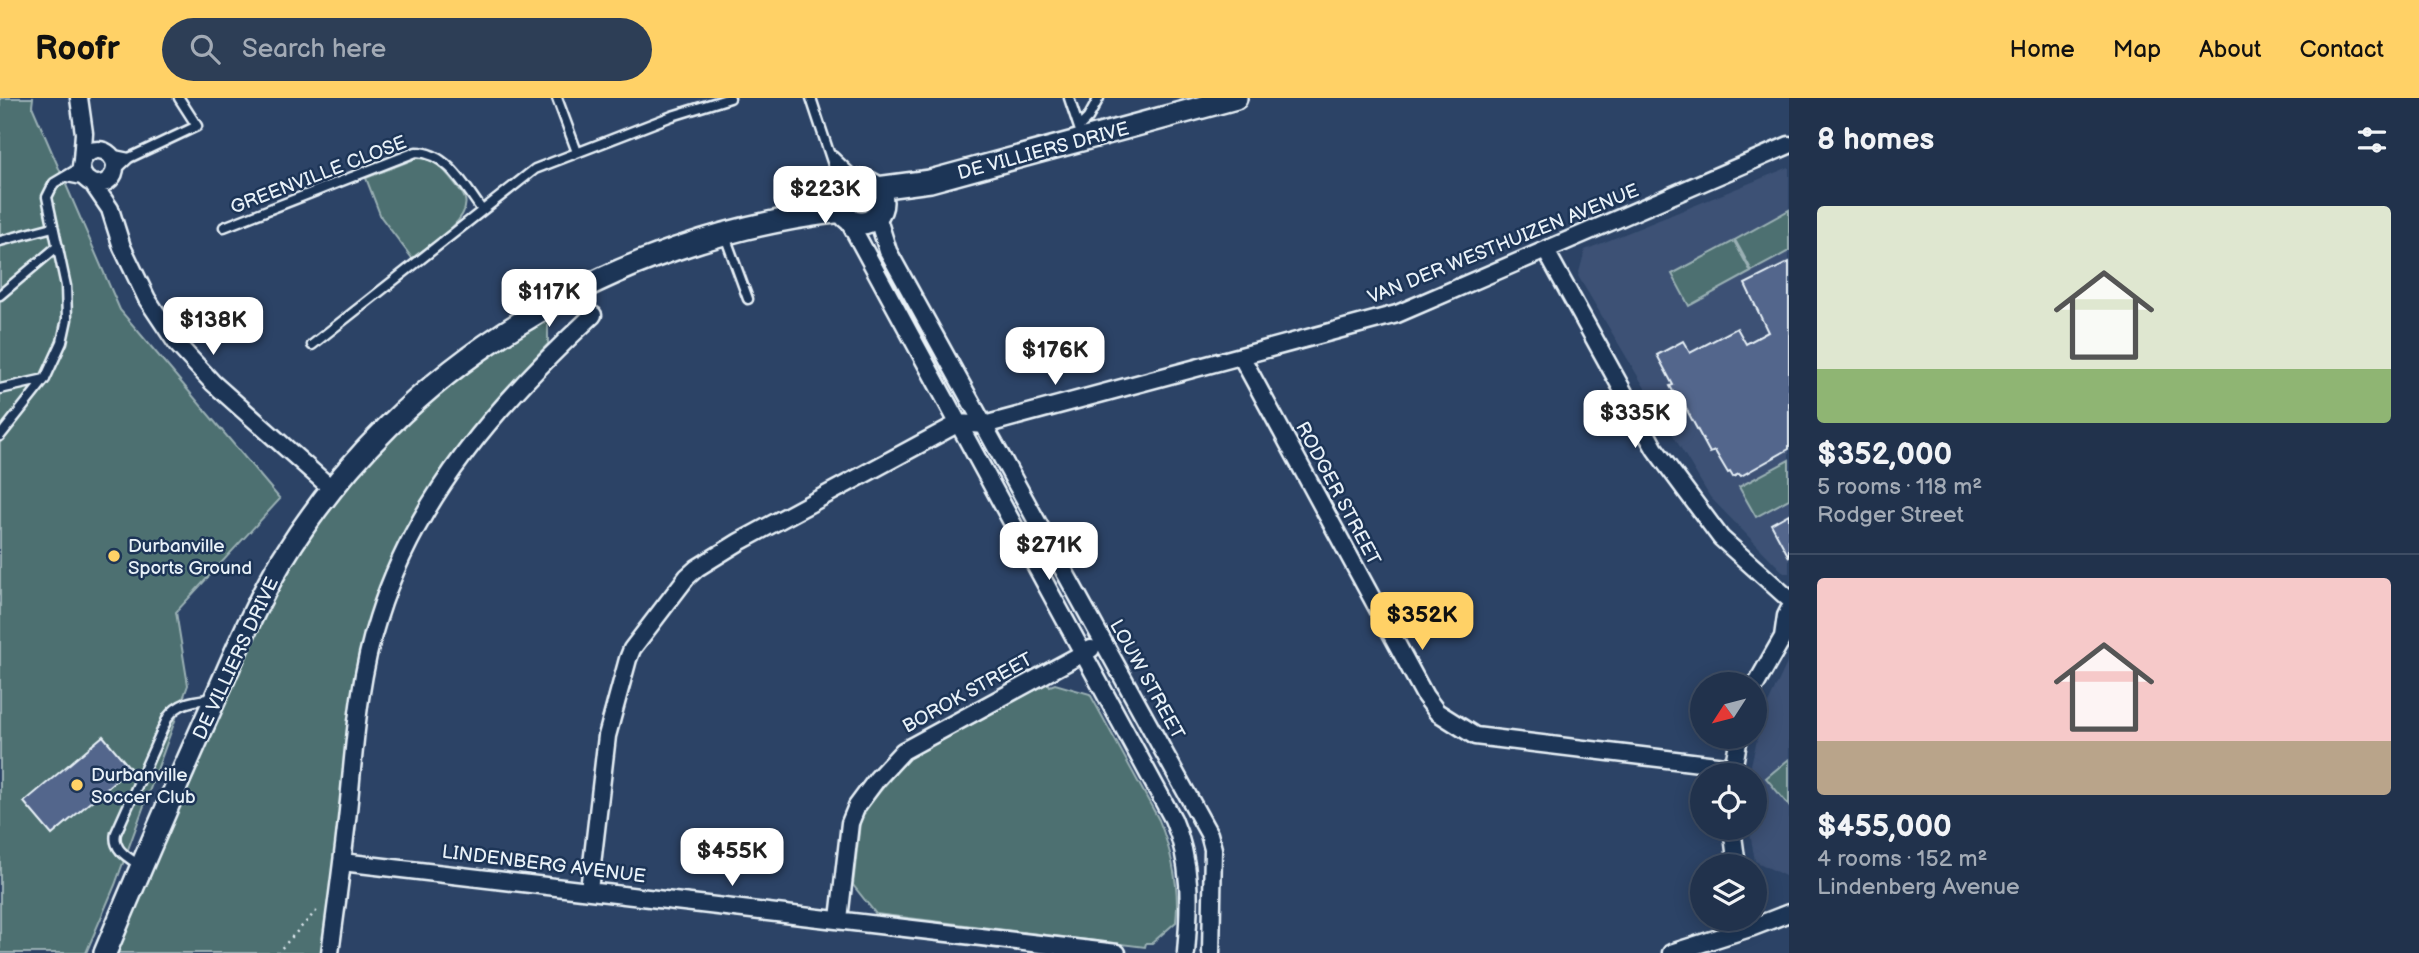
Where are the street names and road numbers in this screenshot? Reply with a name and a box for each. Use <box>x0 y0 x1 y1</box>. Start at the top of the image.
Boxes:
street label: DE VILLIERS DRIVE <box>955 118 1132 185</box>
street label: GREENVILLE CLOSE <box>227 131 410 220</box>
street label: VAN DER WESTHUIZEN AVENUE <box>1365 179 1642 309</box>
street label: RODGER STREET <box>1290 418 1385 570</box>
street label: DE VILLIERS DRIVE <box>189 574 284 743</box>
street label: LOUW STREET <box>1104 616 1189 744</box>
street label: BOROK STREET <box>899 648 1037 739</box>
street label: LINDENBERG AVENUE <box>441 841 647 888</box>

